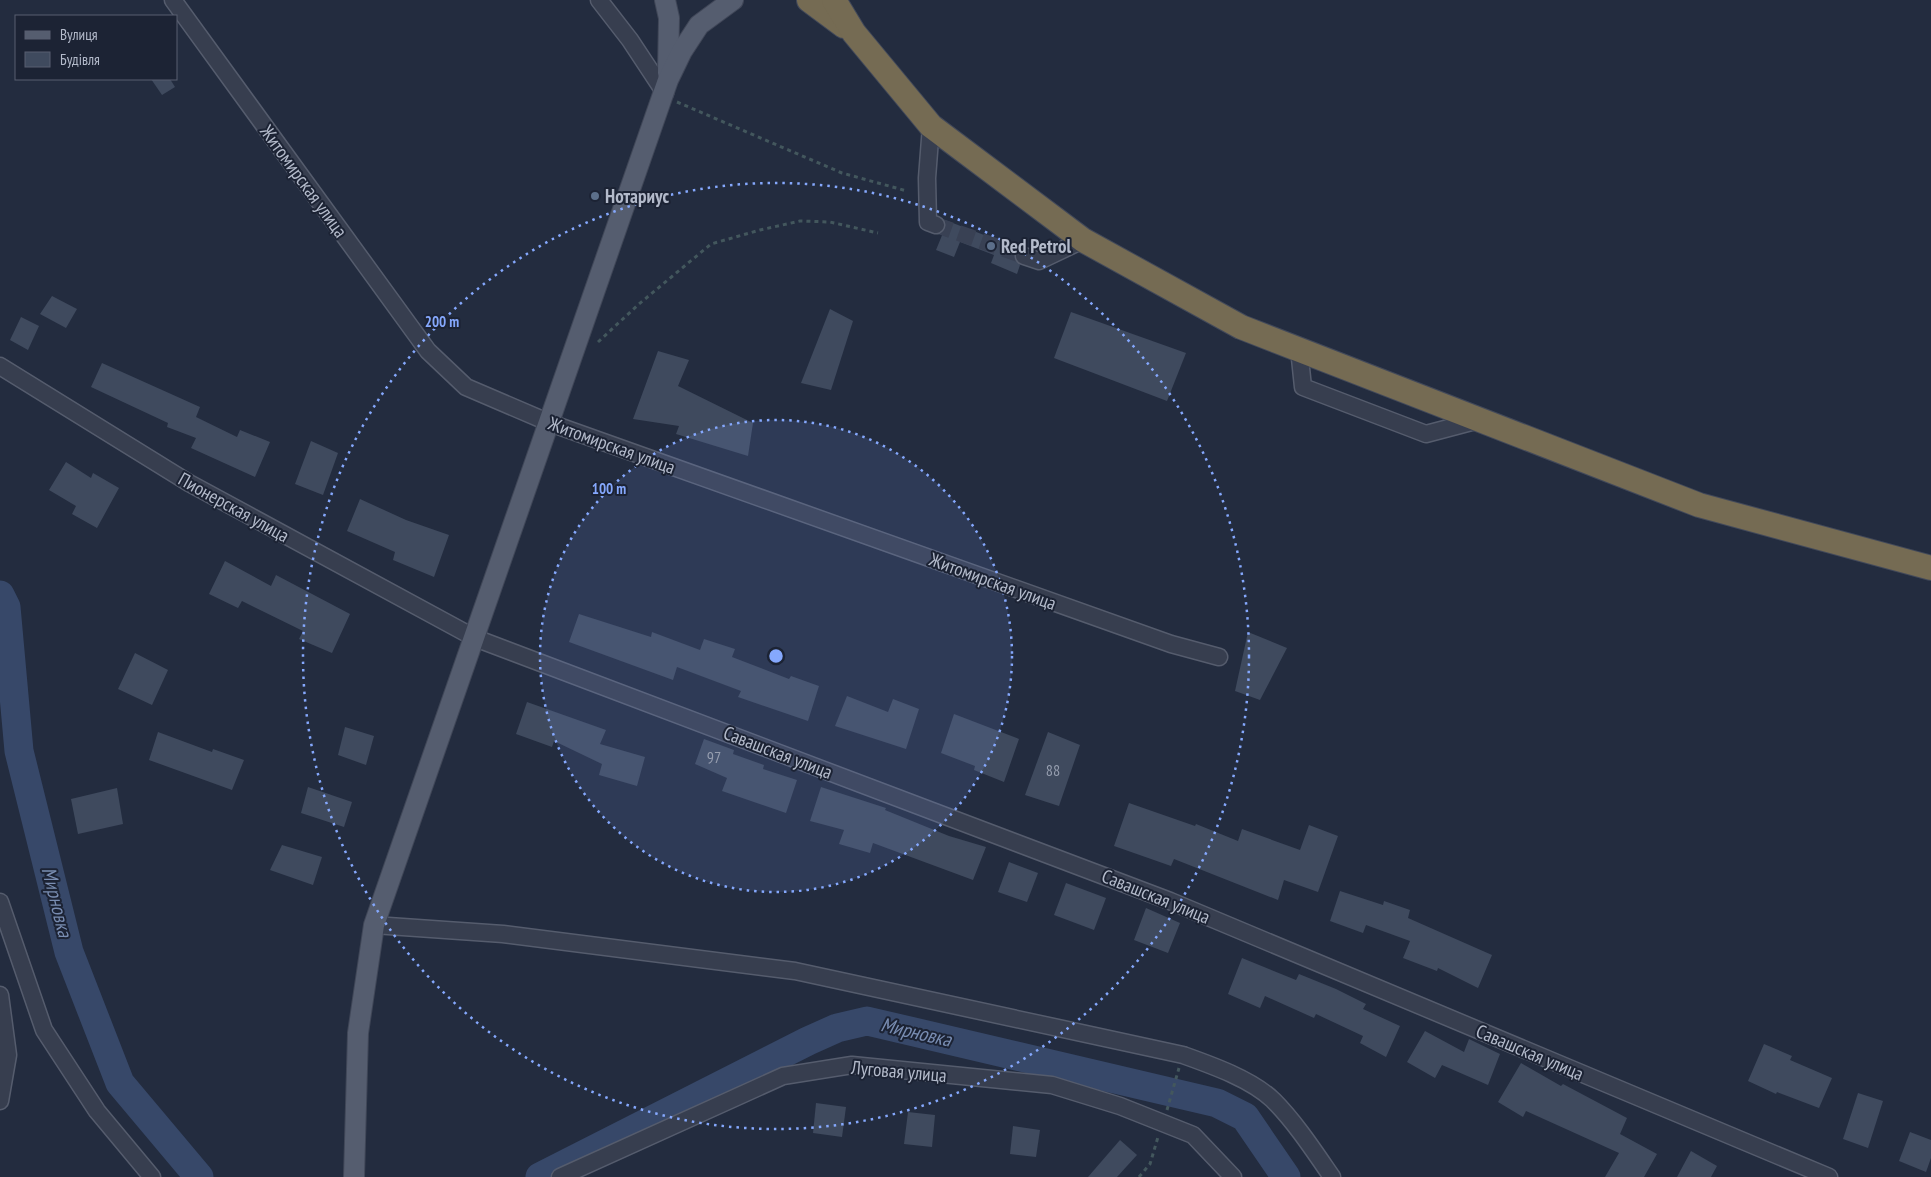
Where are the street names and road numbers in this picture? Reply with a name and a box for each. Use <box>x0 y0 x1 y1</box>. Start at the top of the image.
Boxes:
street label: Житомирская улица <box>255 119 353 242</box>
street label: Житомирская улица <box>544 411 679 479</box>
street label: Пионерская улица <box>174 467 294 547</box>
street label: Житомирская улица <box>925 547 1060 615</box>
street label: Савашская улица <box>720 720 836 784</box>
street label: Савашская улица <box>1098 863 1214 929</box>
street label: Савашская улица <box>1472 1019 1588 1085</box>
street label: Луговая улица <box>849 1055 948 1087</box>

